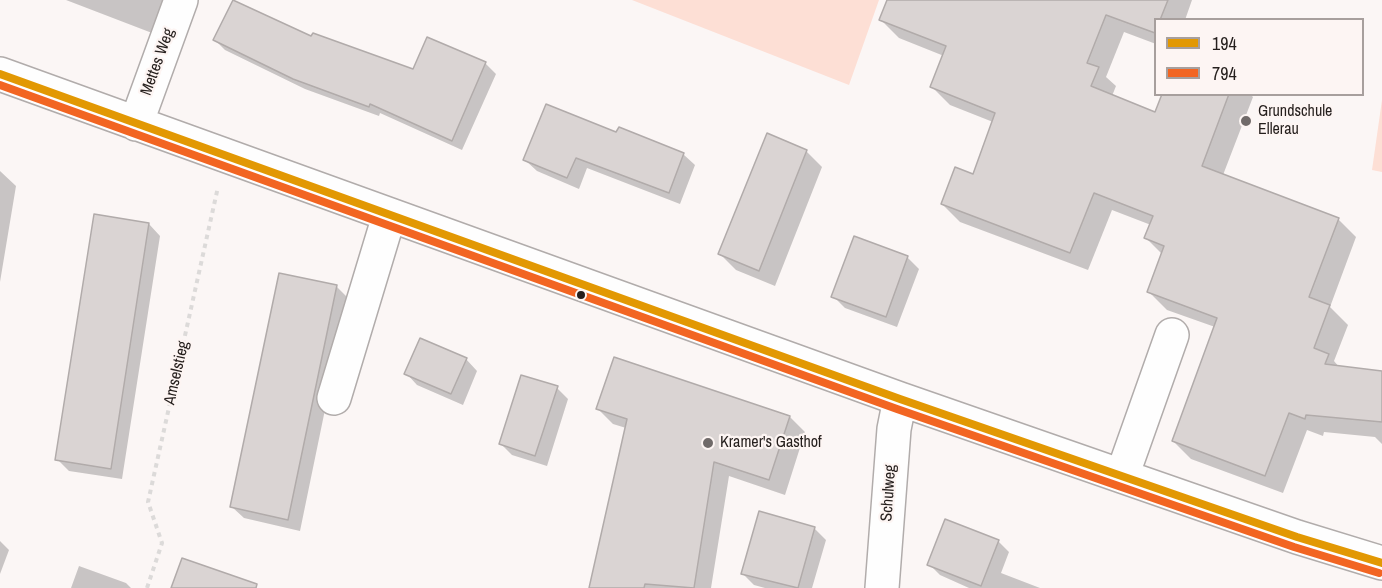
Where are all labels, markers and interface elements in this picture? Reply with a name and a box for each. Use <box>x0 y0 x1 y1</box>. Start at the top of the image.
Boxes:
legend <box>1154 18 1364 96</box>
street label: Mettes Weg <box>137 26 179 98</box>
text: 194 <box>1212 31 1237 56</box>
text: 794 <box>1212 61 1237 86</box>
place label: Grundschule Ellerau <box>1258 102 1332 140</box>
marker: Grundschule Ellerau <box>1239 114 1253 128</box>
unlabelled marker <box>575 289 587 301</box>
street label: Amselstieg <box>160 339 194 407</box>
place label: Kramer's Gasthof <box>720 433 822 453</box>
marker: Kramer's Gasthof <box>701 436 715 450</box>
street label: Schulweg <box>877 464 901 522</box>

